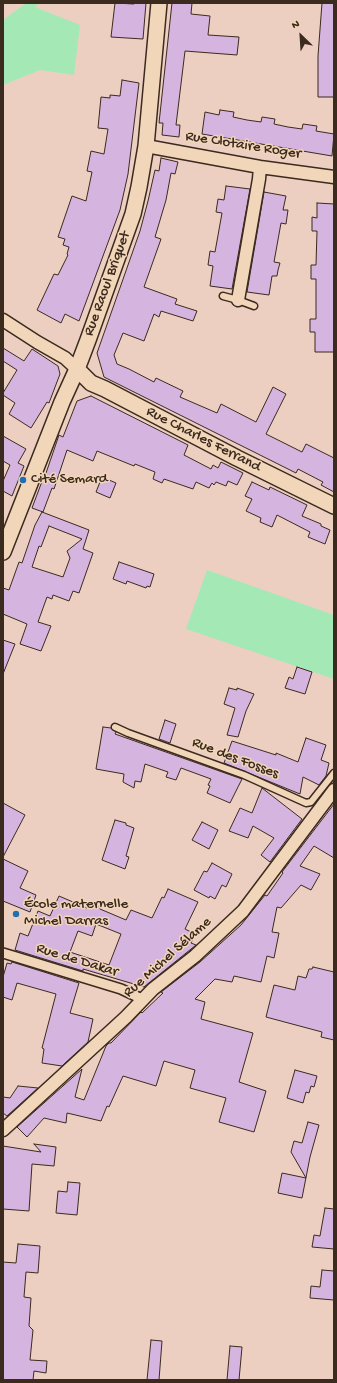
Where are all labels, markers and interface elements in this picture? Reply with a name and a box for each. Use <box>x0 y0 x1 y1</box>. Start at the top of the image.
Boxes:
north arrow <box>281 16 321 56</box>
text: N <box>290 18 302 32</box>
street label: Rue Clotaire Roger <box>184 128 302 164</box>
street label: Rue Raoul Briquet <box>81 229 135 339</box>
street label: Rue Charles Ferrand <box>143 403 263 477</box>
place label: Cité Semard <box>31 471 108 489</box>
marker: Cité Semard <box>18 475 28 485</box>
street label: Rue des Fosses <box>189 734 281 784</box>
place label: École maternelle Michel Darras <box>24 896 128 931</box>
marker: École maternelle Michel Darras <box>11 909 21 919</box>
street label: Rue Michel Sélame <box>120 914 216 1002</box>
street label: Rue de Dakar <box>34 940 120 982</box>

